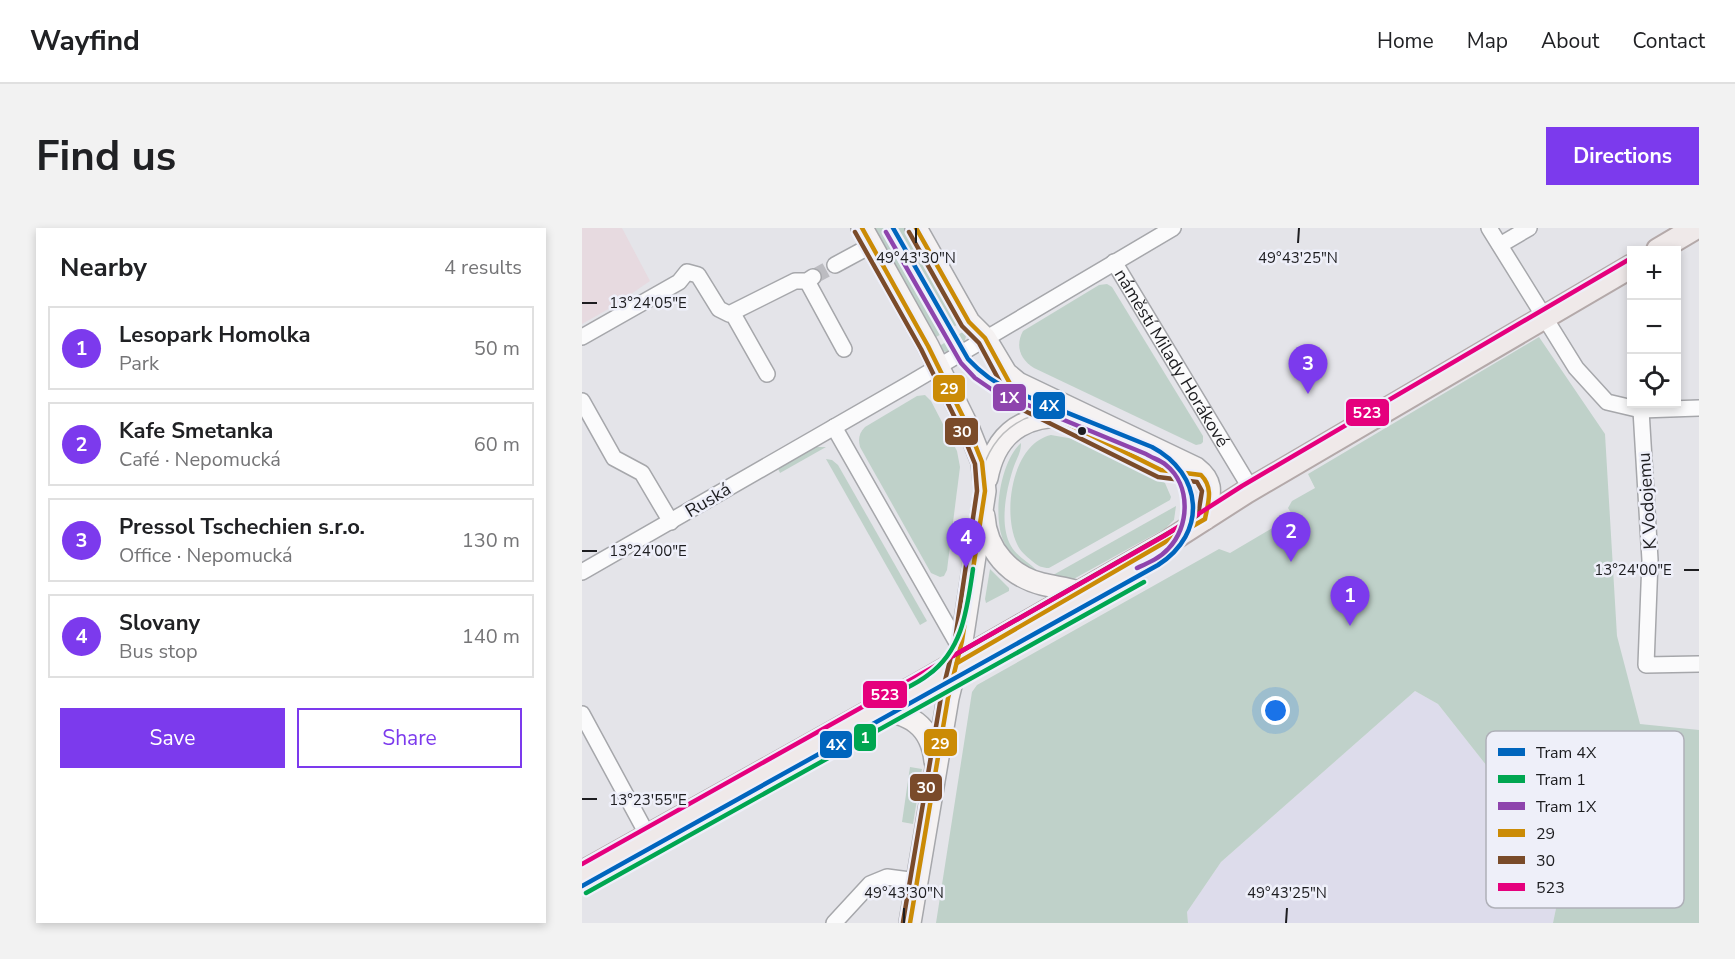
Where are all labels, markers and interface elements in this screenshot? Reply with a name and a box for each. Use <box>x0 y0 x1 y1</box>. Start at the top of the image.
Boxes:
text: Wayfind <box>30 22 140 60</box>
text: Home <box>1377 27 1434 55</box>
text: Map <box>1467 27 1508 55</box>
text: About <box>1541 27 1599 55</box>
text: Contact <box>1632 27 1705 55</box>
button: Directions <box>1546 127 1699 185</box>
text: Find us <box>36 128 176 185</box>
map controls <box>1627 246 1681 408</box>
button: + <box>1627 246 1681 300</box>
text: 49°43'30"N <box>876 248 956 268</box>
text: 49°43'25"N <box>1258 248 1338 268</box>
text: Nearby <box>60 250 147 285</box>
text: 4 results <box>444 254 522 281</box>
street label: náměstí Milady Horákové <box>1109 264 1235 452</box>
text: 13°24'05"E <box>609 293 687 313</box>
button: − <box>1627 300 1681 354</box>
text: Lesopark Homolka <box>119 320 311 350</box>
text: 1 <box>76 335 88 362</box>
text: 50 m <box>474 335 520 362</box>
pin: 3 <box>1288 344 1328 394</box>
text: Park <box>119 350 159 377</box>
button: locate <box>1627 354 1681 408</box>
line badge: 29 <box>932 374 966 403</box>
text: 29 <box>939 378 959 400</box>
line badge: 1X <box>992 383 1027 412</box>
text: 1X <box>999 387 1019 409</box>
line badge: 4X <box>1032 391 1066 420</box>
text: 4X <box>1039 395 1059 417</box>
line badge: 523 <box>1345 398 1390 427</box>
text: 523 <box>1353 402 1381 424</box>
text: Kafe Smetanka <box>119 416 273 446</box>
line badge: 30 <box>944 417 979 446</box>
text: 30 <box>952 421 972 443</box>
unlabelled marker <box>1076 425 1088 437</box>
text: 2 <box>76 431 88 458</box>
text: 60 m <box>474 431 520 458</box>
text: Café · Nepomucká <box>119 446 281 473</box>
street label: K Vodojemu <box>1632 452 1662 550</box>
street label: Ruská <box>681 477 735 523</box>
text: Pressol Tschechien s.r.o. <box>119 512 365 542</box>
pin: 2 <box>1272 512 1310 562</box>
pin: 4 <box>946 518 986 568</box>
text: 3 <box>76 527 88 554</box>
text: 130 m <box>462 527 520 554</box>
text: 13°24'00"E <box>609 541 687 561</box>
text: Office · Nepomucká <box>119 542 293 569</box>
text: 13°24'00"E <box>1594 560 1672 580</box>
pin: 1 <box>1330 576 1370 626</box>
text: Slovany <box>119 608 200 638</box>
text: 4 <box>76 623 88 650</box>
text: 140 m <box>462 623 520 650</box>
text: Bus stop <box>119 638 198 665</box>
line badge: 523 <box>862 680 908 709</box>
text: 523 <box>871 684 899 706</box>
your location <box>1261 696 1290 725</box>
button: Save <box>60 708 285 768</box>
button: Share <box>297 708 522 768</box>
line badge: 1 <box>853 723 877 752</box>
text: 1 <box>860 727 870 749</box>
line badge: 29 <box>923 728 958 757</box>
line badge: 4X <box>819 730 853 759</box>
legend <box>1486 731 1684 908</box>
text: 29 <box>930 733 950 755</box>
text: 4X <box>826 734 846 756</box>
text: Tram 4X <box>1536 742 1597 764</box>
text: Tram 1 <box>1536 769 1586 791</box>
line badge: 30 <box>909 773 943 802</box>
text: 30 <box>916 777 936 799</box>
text: 13°23'55"E <box>609 790 687 810</box>
text: Tram 1X <box>1536 796 1597 818</box>
text: 29 <box>1536 823 1555 845</box>
text: 30 <box>1536 850 1555 872</box>
text: 523 <box>1536 877 1565 899</box>
text: 49°43'30"N <box>864 883 944 903</box>
text: 49°43'25"N <box>1247 883 1327 903</box>

